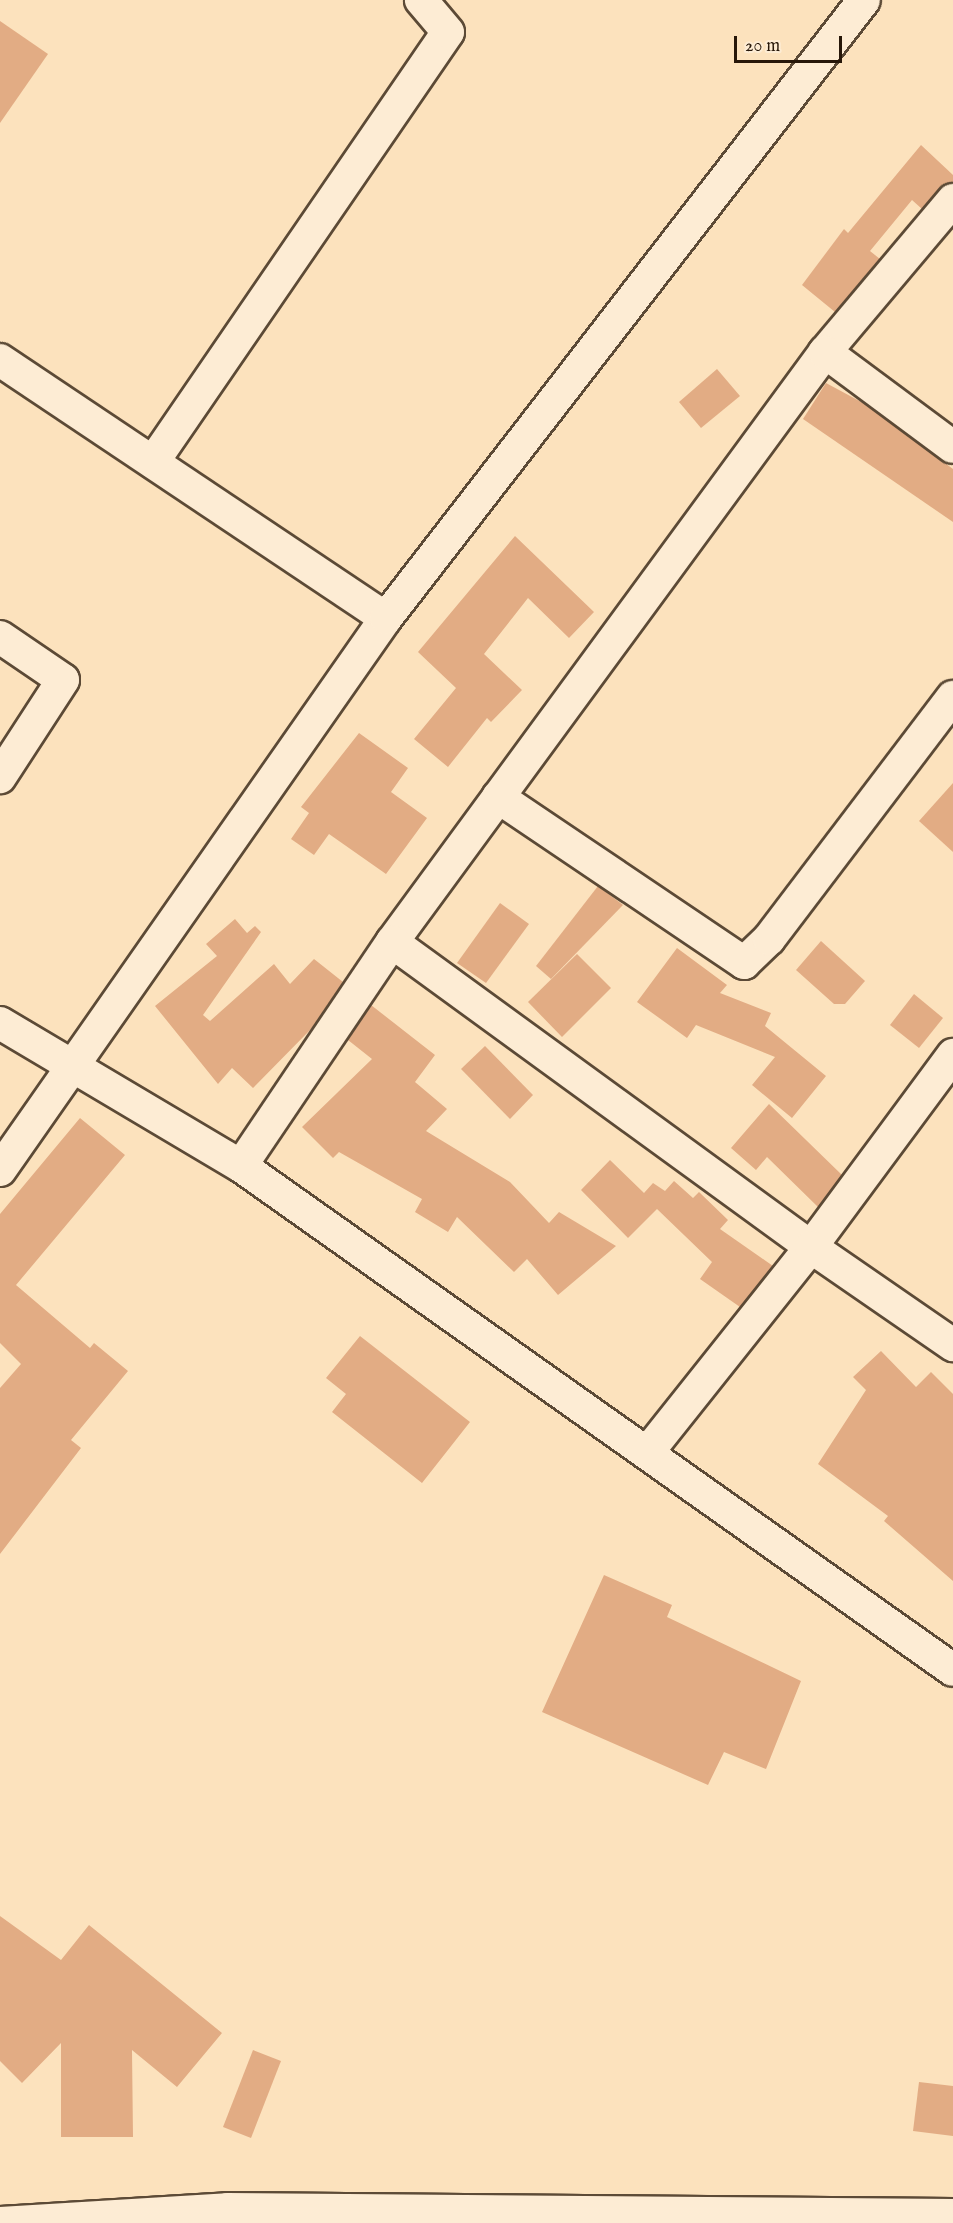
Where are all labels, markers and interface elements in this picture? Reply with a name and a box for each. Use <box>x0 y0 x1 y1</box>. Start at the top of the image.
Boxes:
scale bar <box>737 24 845 62</box>
text: 20 m <box>745 35 780 58</box>

